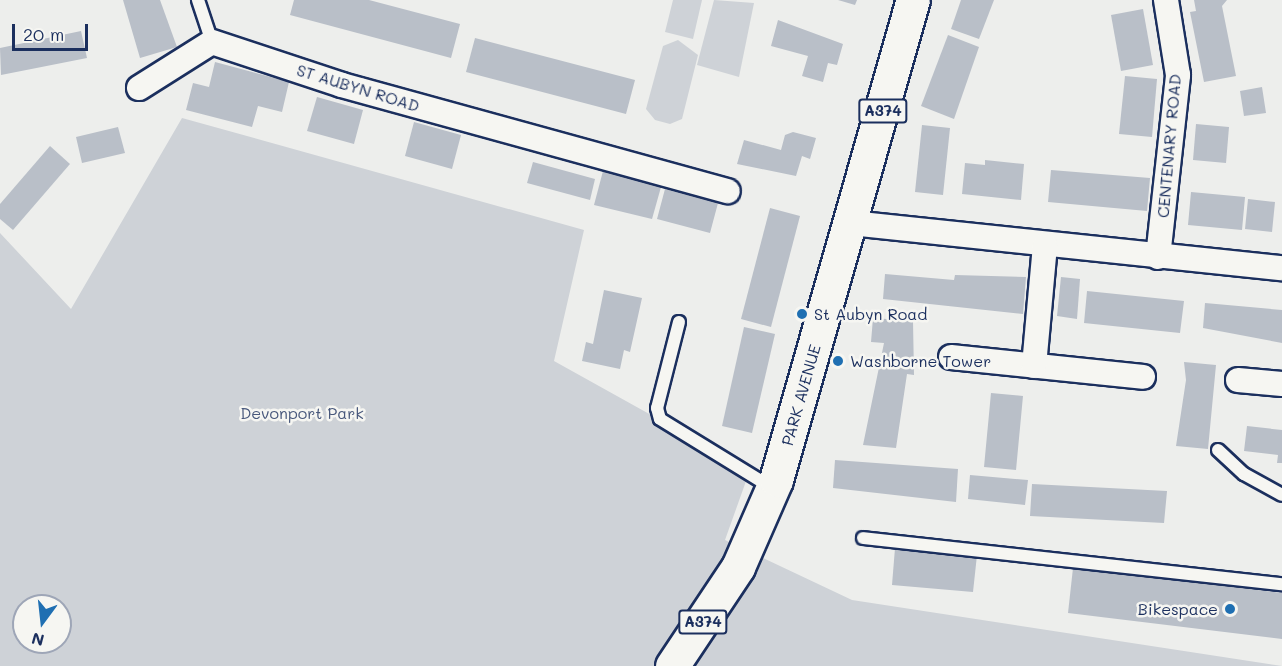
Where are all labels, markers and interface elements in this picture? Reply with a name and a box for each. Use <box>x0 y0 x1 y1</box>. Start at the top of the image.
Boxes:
scale bar <box>15 12 92 50</box>
text: 20 m <box>23 22 64 46</box>
street label: ST AUBYN ROAD <box>294 60 422 116</box>
street label: CENTENARY ROAD <box>1153 73 1185 219</box>
road number: A374 <box>858 99 908 123</box>
place label: St Aubyn Road <box>814 304 927 324</box>
marker: St Aubyn Road <box>795 307 809 321</box>
street label: PARK AVENUE <box>777 342 825 448</box>
place label: Washborne Tower <box>850 351 991 371</box>
marker: Washborne Tower <box>831 354 845 368</box>
park label: Devonport Park <box>240 403 364 423</box>
north arrow <box>12 594 72 654</box>
place label: Bikespace <box>1138 599 1218 619</box>
marker: Bikespace <box>1223 602 1237 616</box>
road number: A374 <box>678 610 728 634</box>
text: N <box>29 628 46 652</box>

